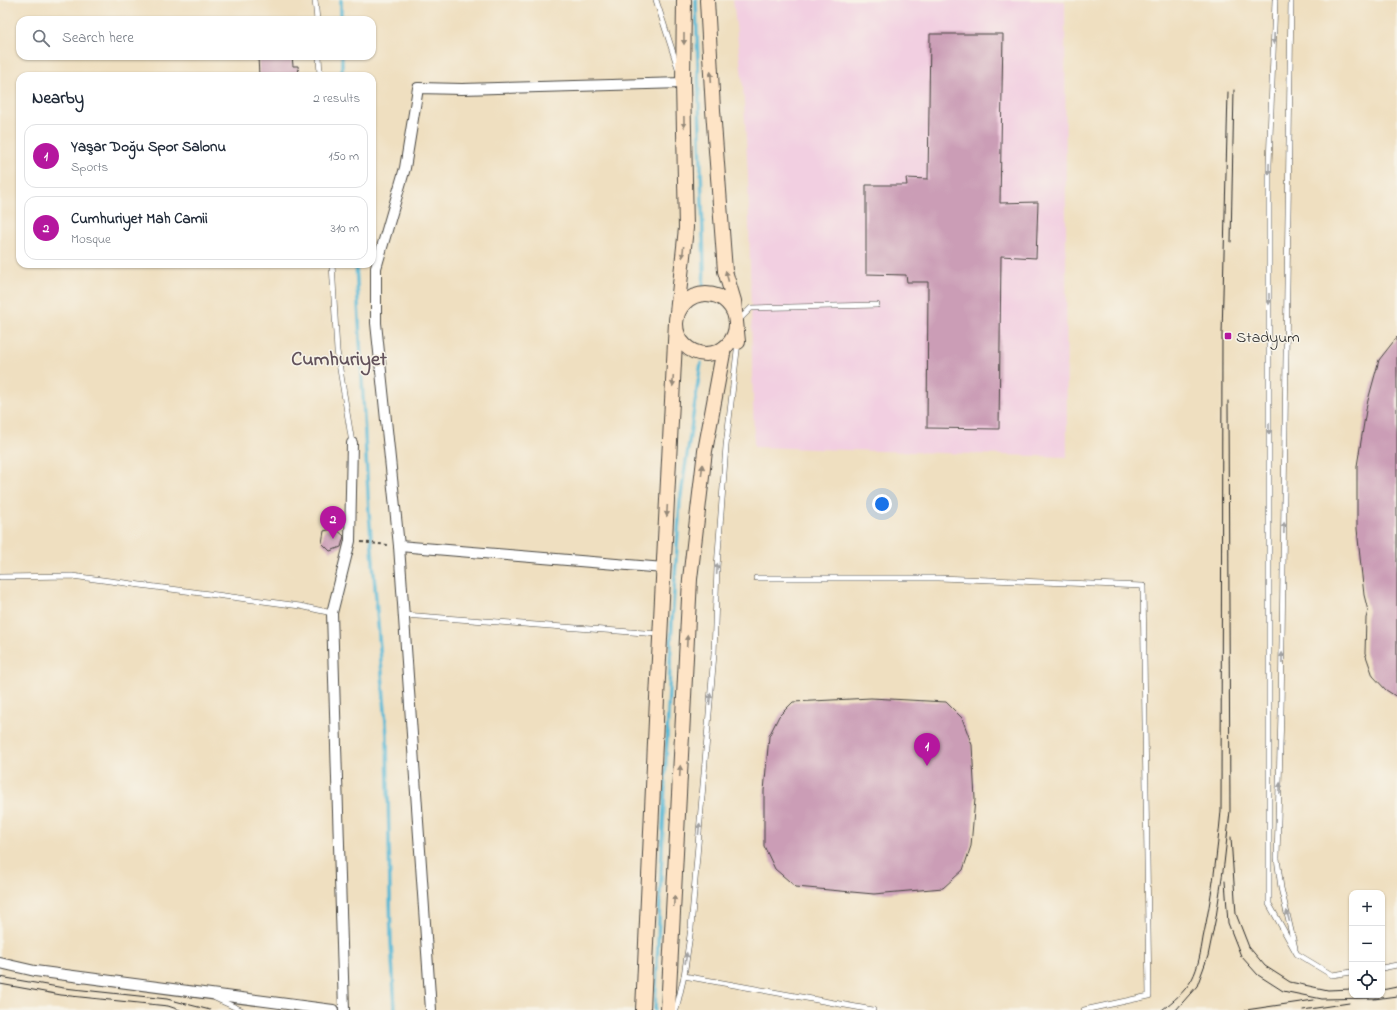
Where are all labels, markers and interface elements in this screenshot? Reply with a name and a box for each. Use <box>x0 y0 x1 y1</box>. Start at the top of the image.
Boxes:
search box <box>16 16 376 60</box>
icon: search <box>30 27 52 49</box>
text: Search here <box>62 27 134 49</box>
one-way arrow <box>681 33 687 46</box>
one-way arrow <box>1270 33 1277 45</box>
one-way arrow <box>708 70 714 83</box>
text: Nearby <box>32 86 84 111</box>
text: 2 results <box>313 89 360 108</box>
one-way arrow <box>681 116 687 129</box>
text: Yaşar Doğu Spor Salonu <box>71 136 226 158</box>
text: 1 <box>44 147 48 166</box>
text: 150 m <box>328 147 359 166</box>
text: Sports <box>71 158 108 177</box>
one-way arrow <box>1266 163 1272 176</box>
text: Cumhuriyet Mah Camii <box>71 208 208 230</box>
text: 2 <box>43 219 49 238</box>
text: 310 m <box>331 219 359 238</box>
text: Mosque <box>71 230 111 249</box>
one-way arrow <box>680 246 687 258</box>
one-way arrow <box>724 270 730 282</box>
one-way arrow <box>1266 293 1272 306</box>
place label: Stadyum <box>1236 326 1300 350</box>
marker: Stadyum <box>1223 331 1233 341</box>
district label: Cumhuriyet <box>291 346 387 376</box>
one-way arrow <box>670 375 677 387</box>
one-way arrow <box>1266 423 1272 436</box>
one-way arrow <box>699 464 706 476</box>
your location <box>872 494 892 514</box>
one-way arrow <box>663 505 670 517</box>
pin: 2 <box>320 506 346 539</box>
one-way arrow <box>1281 521 1287 534</box>
one-way arrow <box>714 562 720 575</box>
one-way arrow <box>684 634 690 647</box>
one-way arrow <box>1279 651 1285 664</box>
one-way arrow <box>706 693 713 705</box>
pin: 1 <box>914 733 940 766</box>
one-way arrow <box>677 765 684 777</box>
one-way arrow <box>1277 781 1283 794</box>
one-way arrow <box>696 823 702 835</box>
map controls <box>1349 890 1385 998</box>
button: + <box>1349 890 1385 926</box>
one-way arrow <box>670 895 677 907</box>
one-way arrow <box>1285 910 1291 923</box>
button: − <box>1349 926 1385 962</box>
one-way arrow <box>683 952 689 964</box>
button: locate <box>1349 962 1385 998</box>

